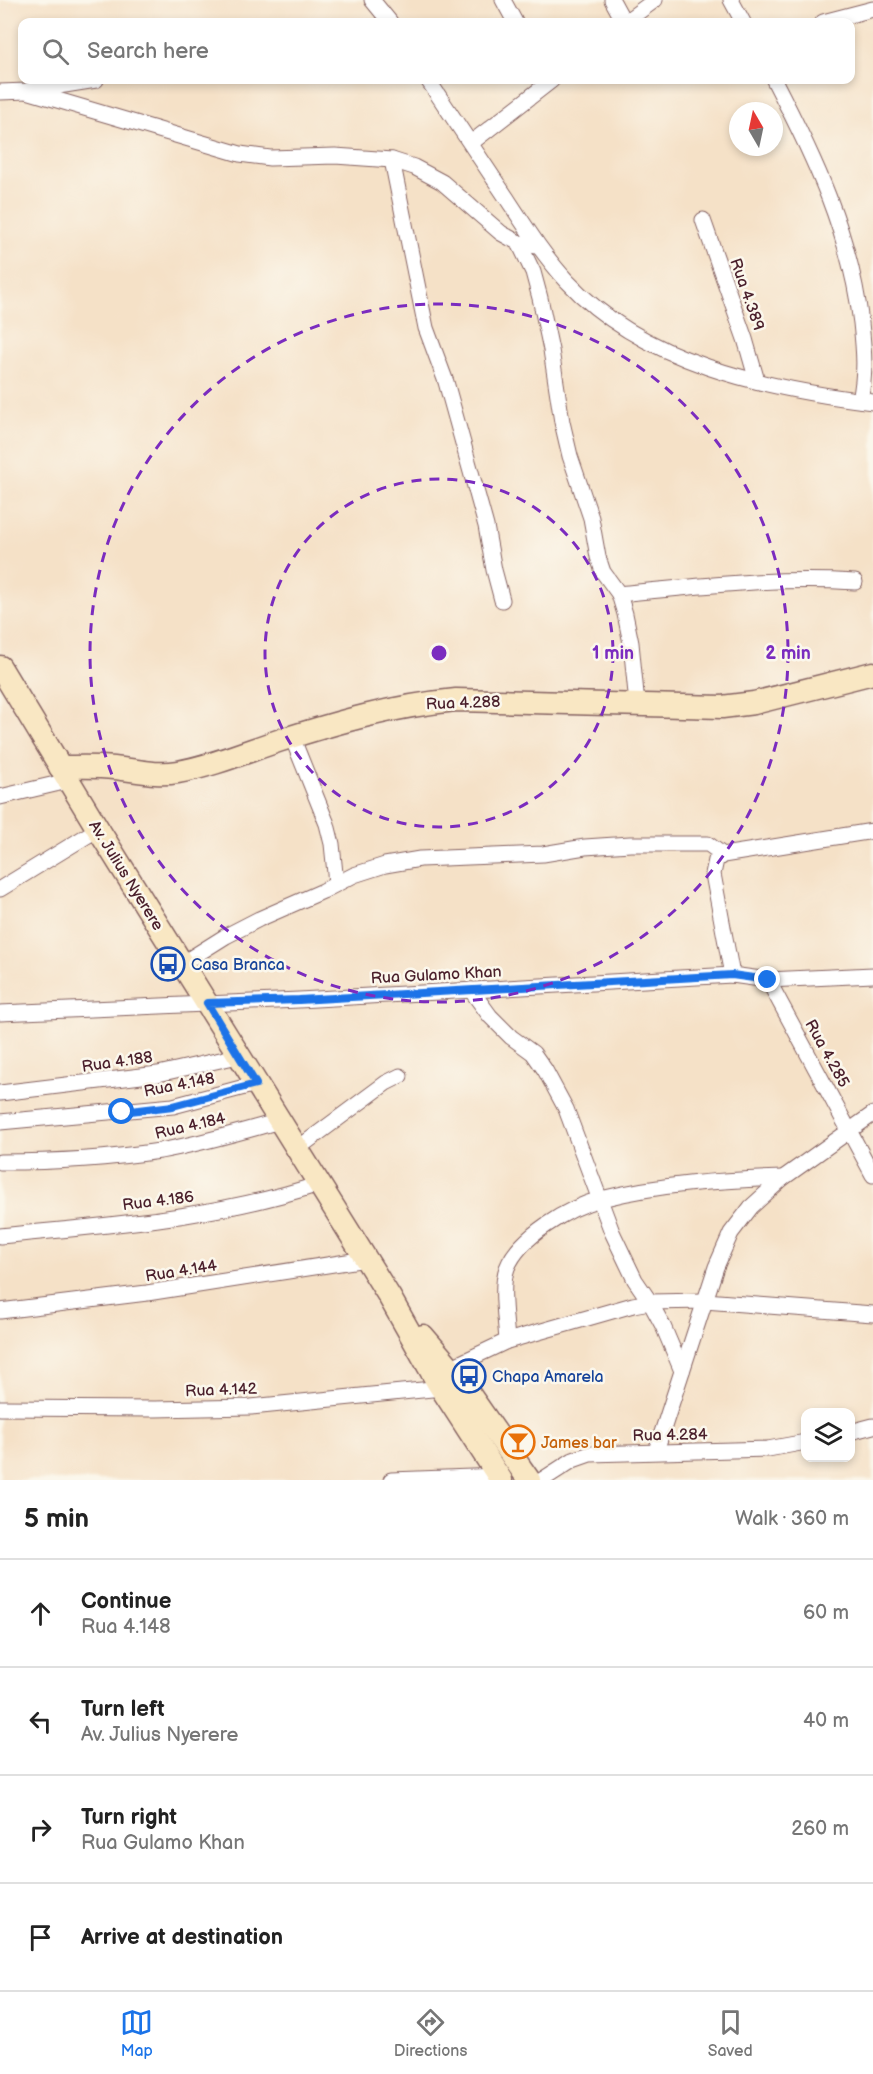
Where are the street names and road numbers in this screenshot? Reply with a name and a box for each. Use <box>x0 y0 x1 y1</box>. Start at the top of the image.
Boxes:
street label: Rua 4.389 <box>725 256 768 333</box>
street label: Rua 4.288 <box>425 693 501 714</box>
street label: Av. Julius Nyerere <box>84 817 167 935</box>
street label: Rua Gulamo Khan <box>370 963 502 988</box>
street label: Rua 4.285 <box>800 1017 853 1091</box>
street label: Rua 4.188 <box>81 1048 154 1077</box>
street label: Rua 4.148 <box>142 1069 216 1102</box>
street label: Rua 4.184 <box>153 1109 228 1144</box>
street label: Rua 4.186 <box>121 1188 195 1215</box>
street label: Rua 4.144 <box>144 1256 219 1287</box>
street label: Rua 4.142 <box>185 1380 258 1401</box>
street label: Rua 4.284 <box>632 1425 708 1446</box>

